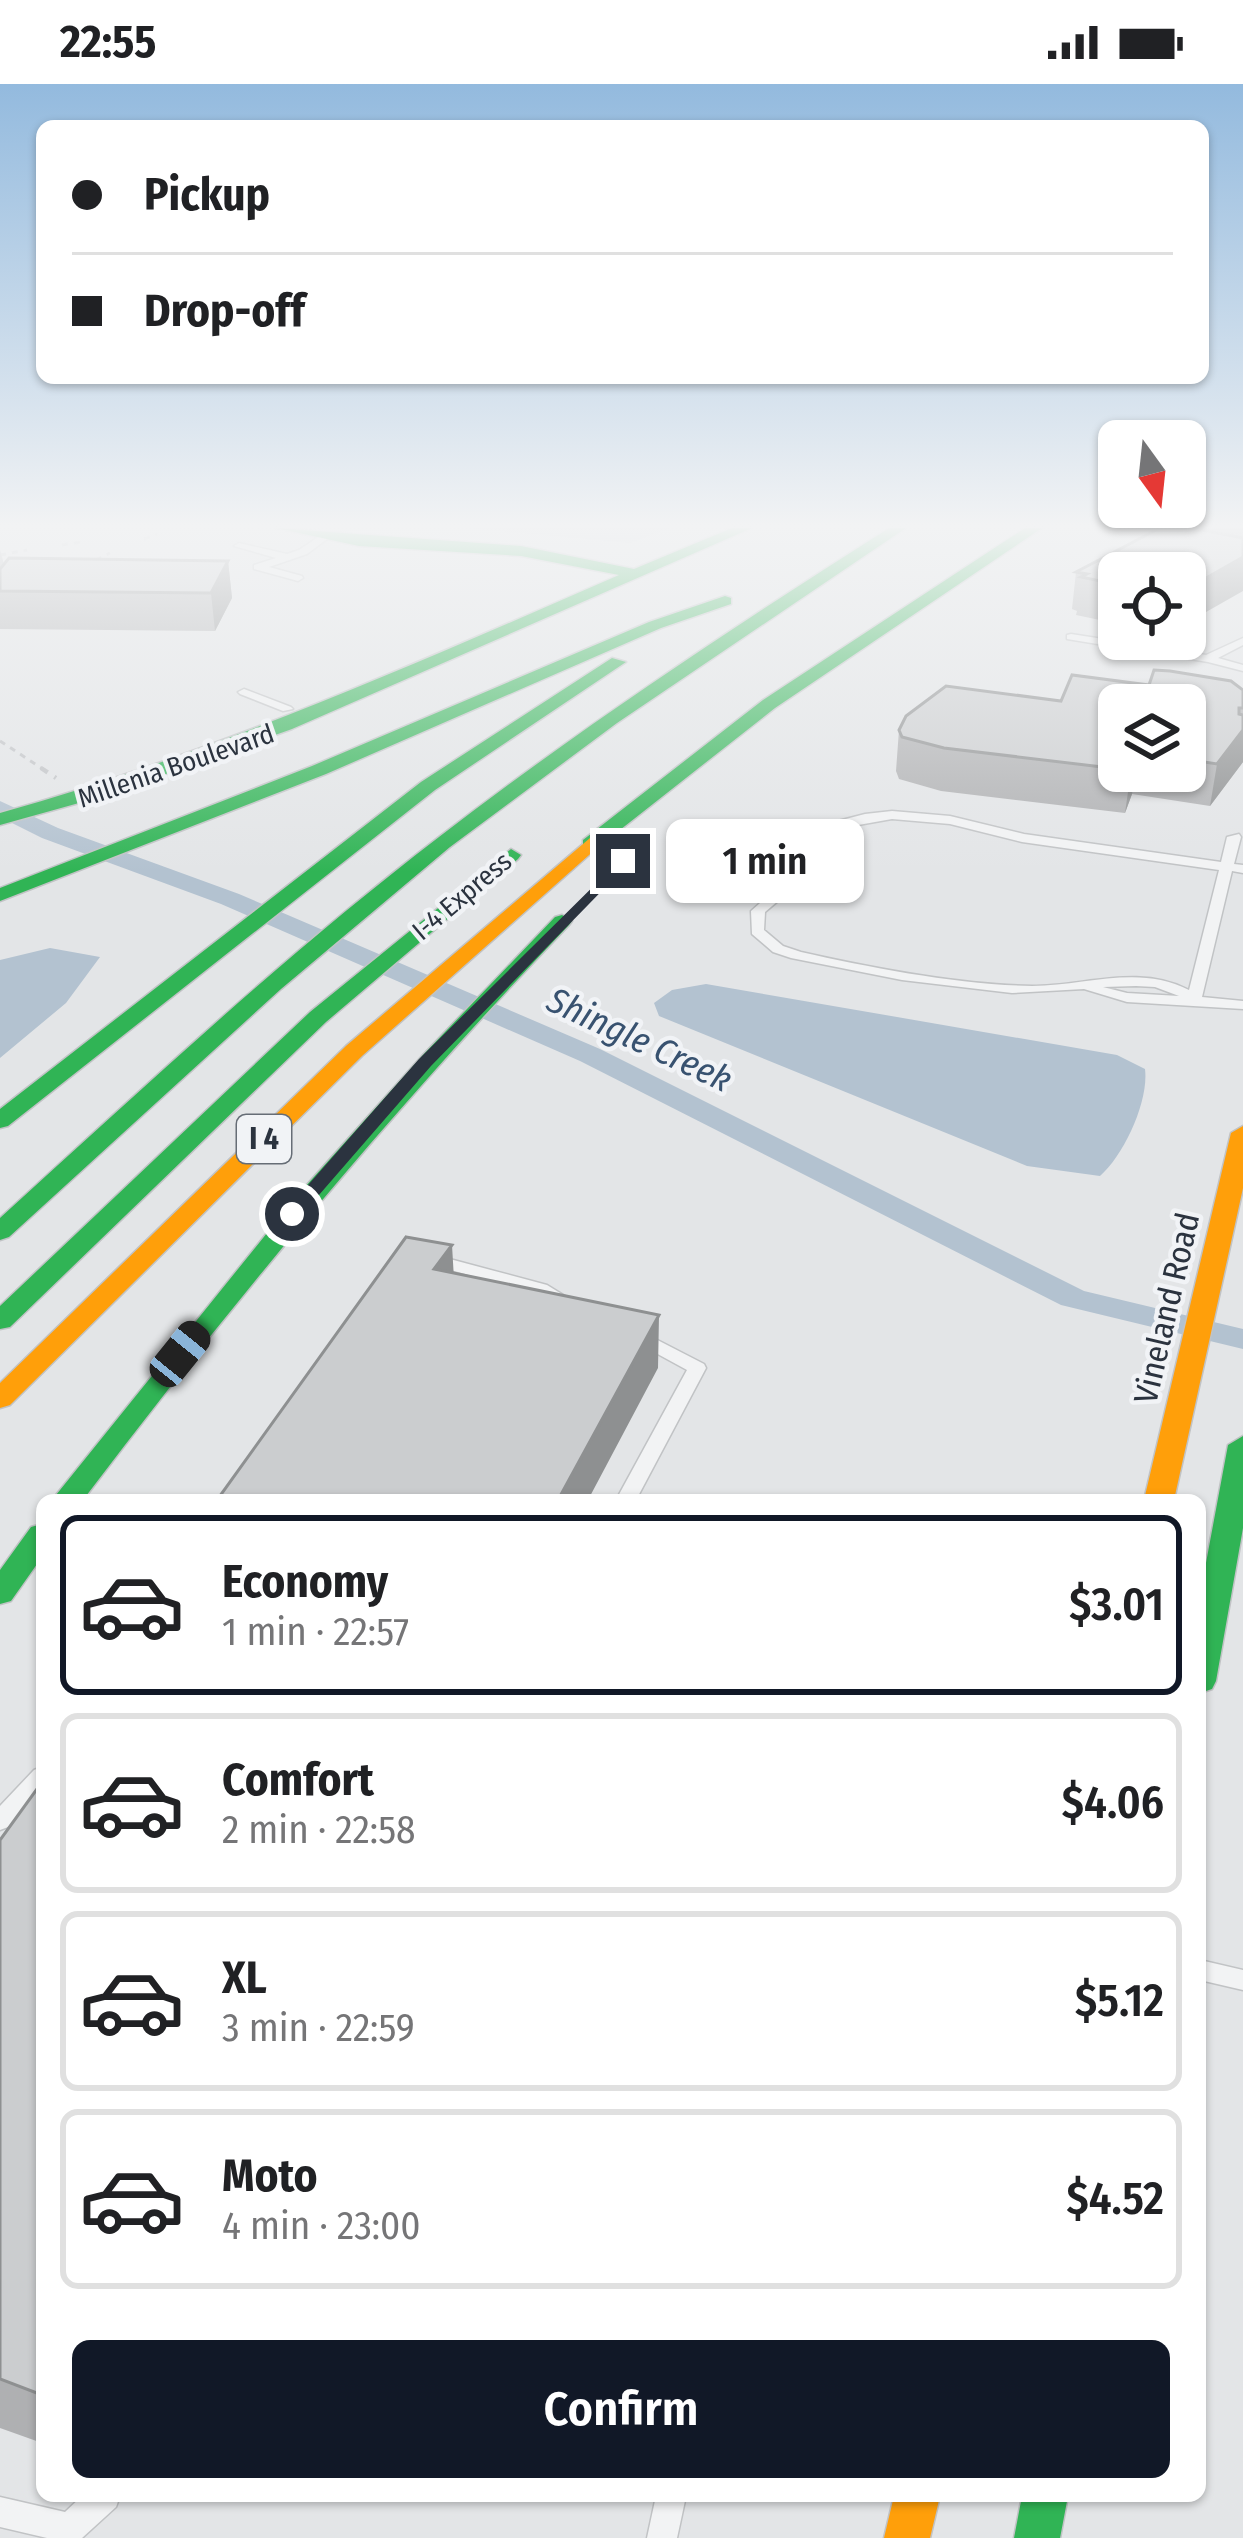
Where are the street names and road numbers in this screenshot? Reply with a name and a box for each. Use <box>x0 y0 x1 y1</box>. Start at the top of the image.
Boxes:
street label: Millenia Boulevard <box>74 717 278 815</box>
street label: I-4 Express <box>406 845 518 947</box>
road number: I 4 <box>237 1115 291 1163</box>
street label: Vineland Road <box>1126 1209 1208 1408</box>

